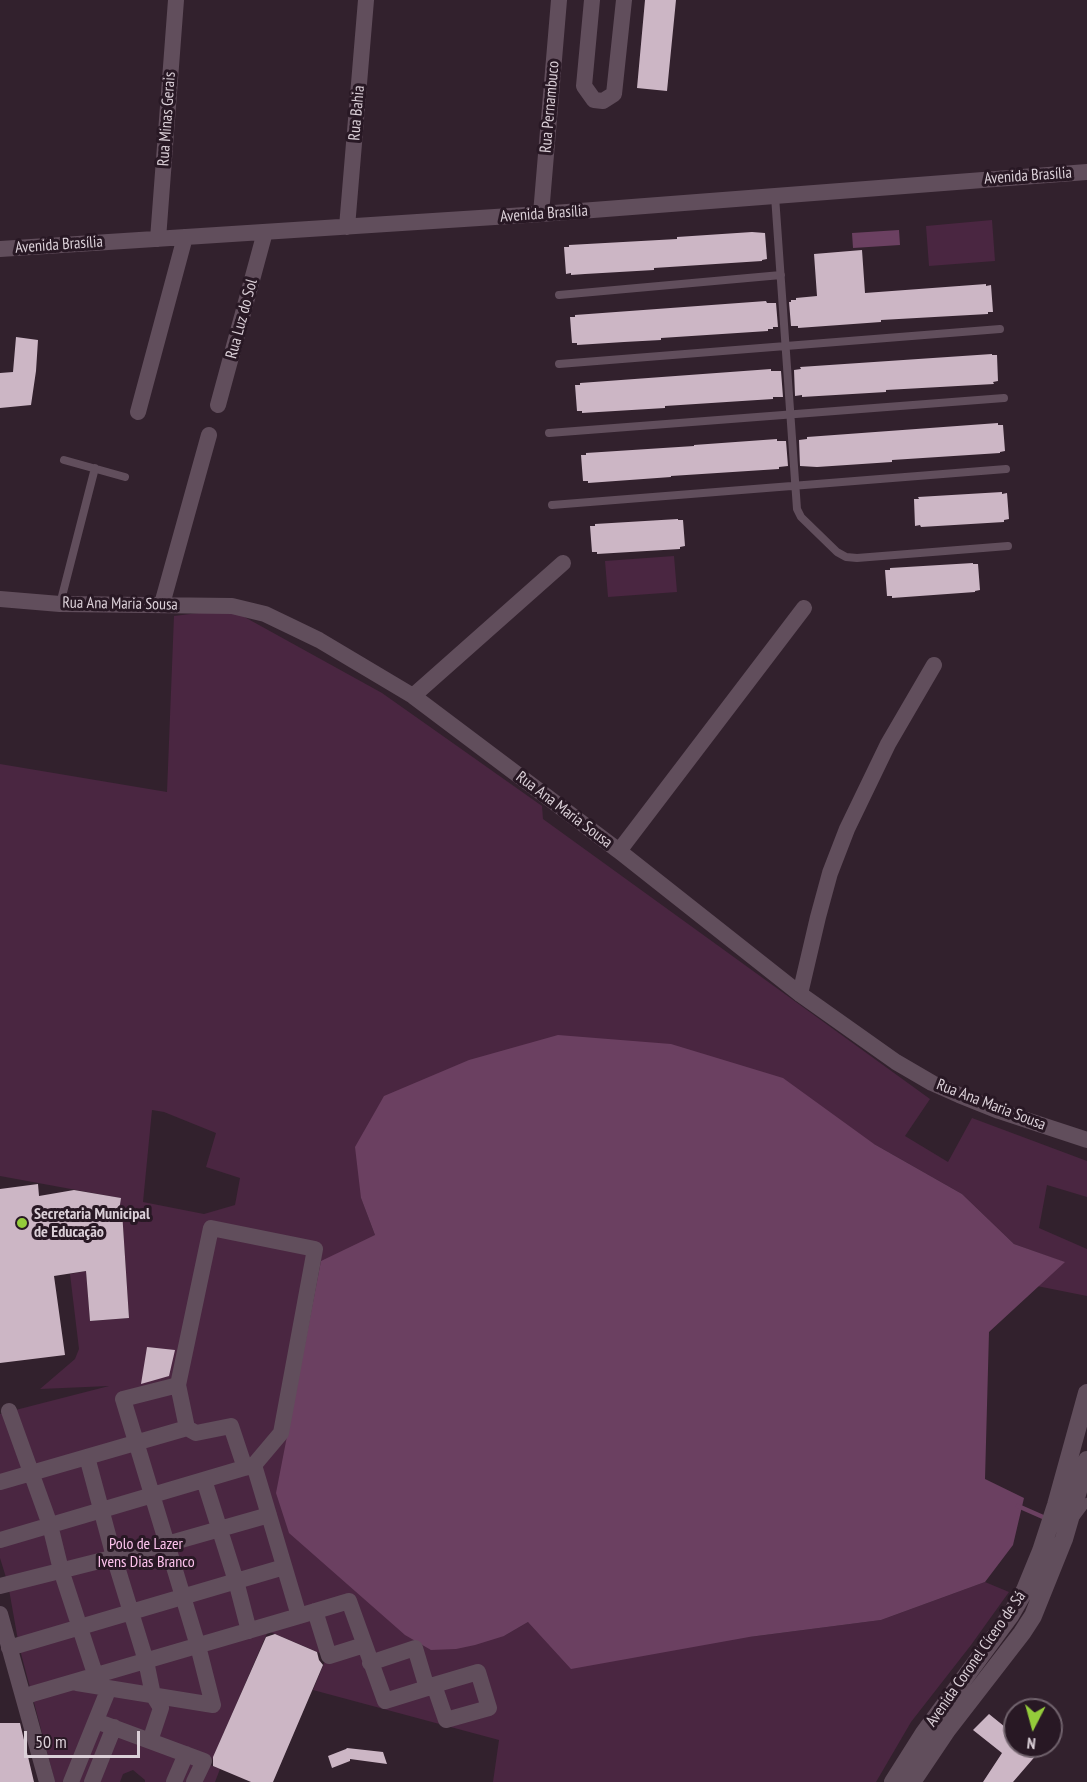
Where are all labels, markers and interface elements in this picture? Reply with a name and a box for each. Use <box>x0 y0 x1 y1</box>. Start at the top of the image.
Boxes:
street label: Rua Pernambuco <box>536 60 564 154</box>
street label: Rua Minas Gerais <box>154 71 180 167</box>
street label: Rua Bahia <box>345 85 369 141</box>
street label: Avenida Brasília <box>983 163 1073 189</box>
street label: Avenida Brasília <box>499 201 589 227</box>
street label: Avenida Brasília <box>14 232 104 258</box>
street label: Rua Luz do Sol <box>222 277 262 361</box>
street label: Rua Ana Maria Sousa <box>62 593 178 615</box>
street label: Rua Ana Maria Sousa <box>512 768 616 852</box>
street label: Rua Ana Maria Sousa <box>934 1075 1048 1135</box>
place label: Secretaria Municipal de Educação <box>34 1204 150 1242</box>
marker: Secretaria Municipal de Educação <box>15 1216 29 1230</box>
park label: Polo de Lazer Ivens Dias Branco <box>97 1534 195 1572</box>
street label: Avenida Coronel Cícero de Sá <box>922 1588 1030 1730</box>
north arrow <box>1003 1698 1063 1758</box>
scale bar <box>27 1719 142 1757</box>
text: 50 m <box>35 1730 67 1753</box>
text: N <box>1026 1734 1037 1754</box>

